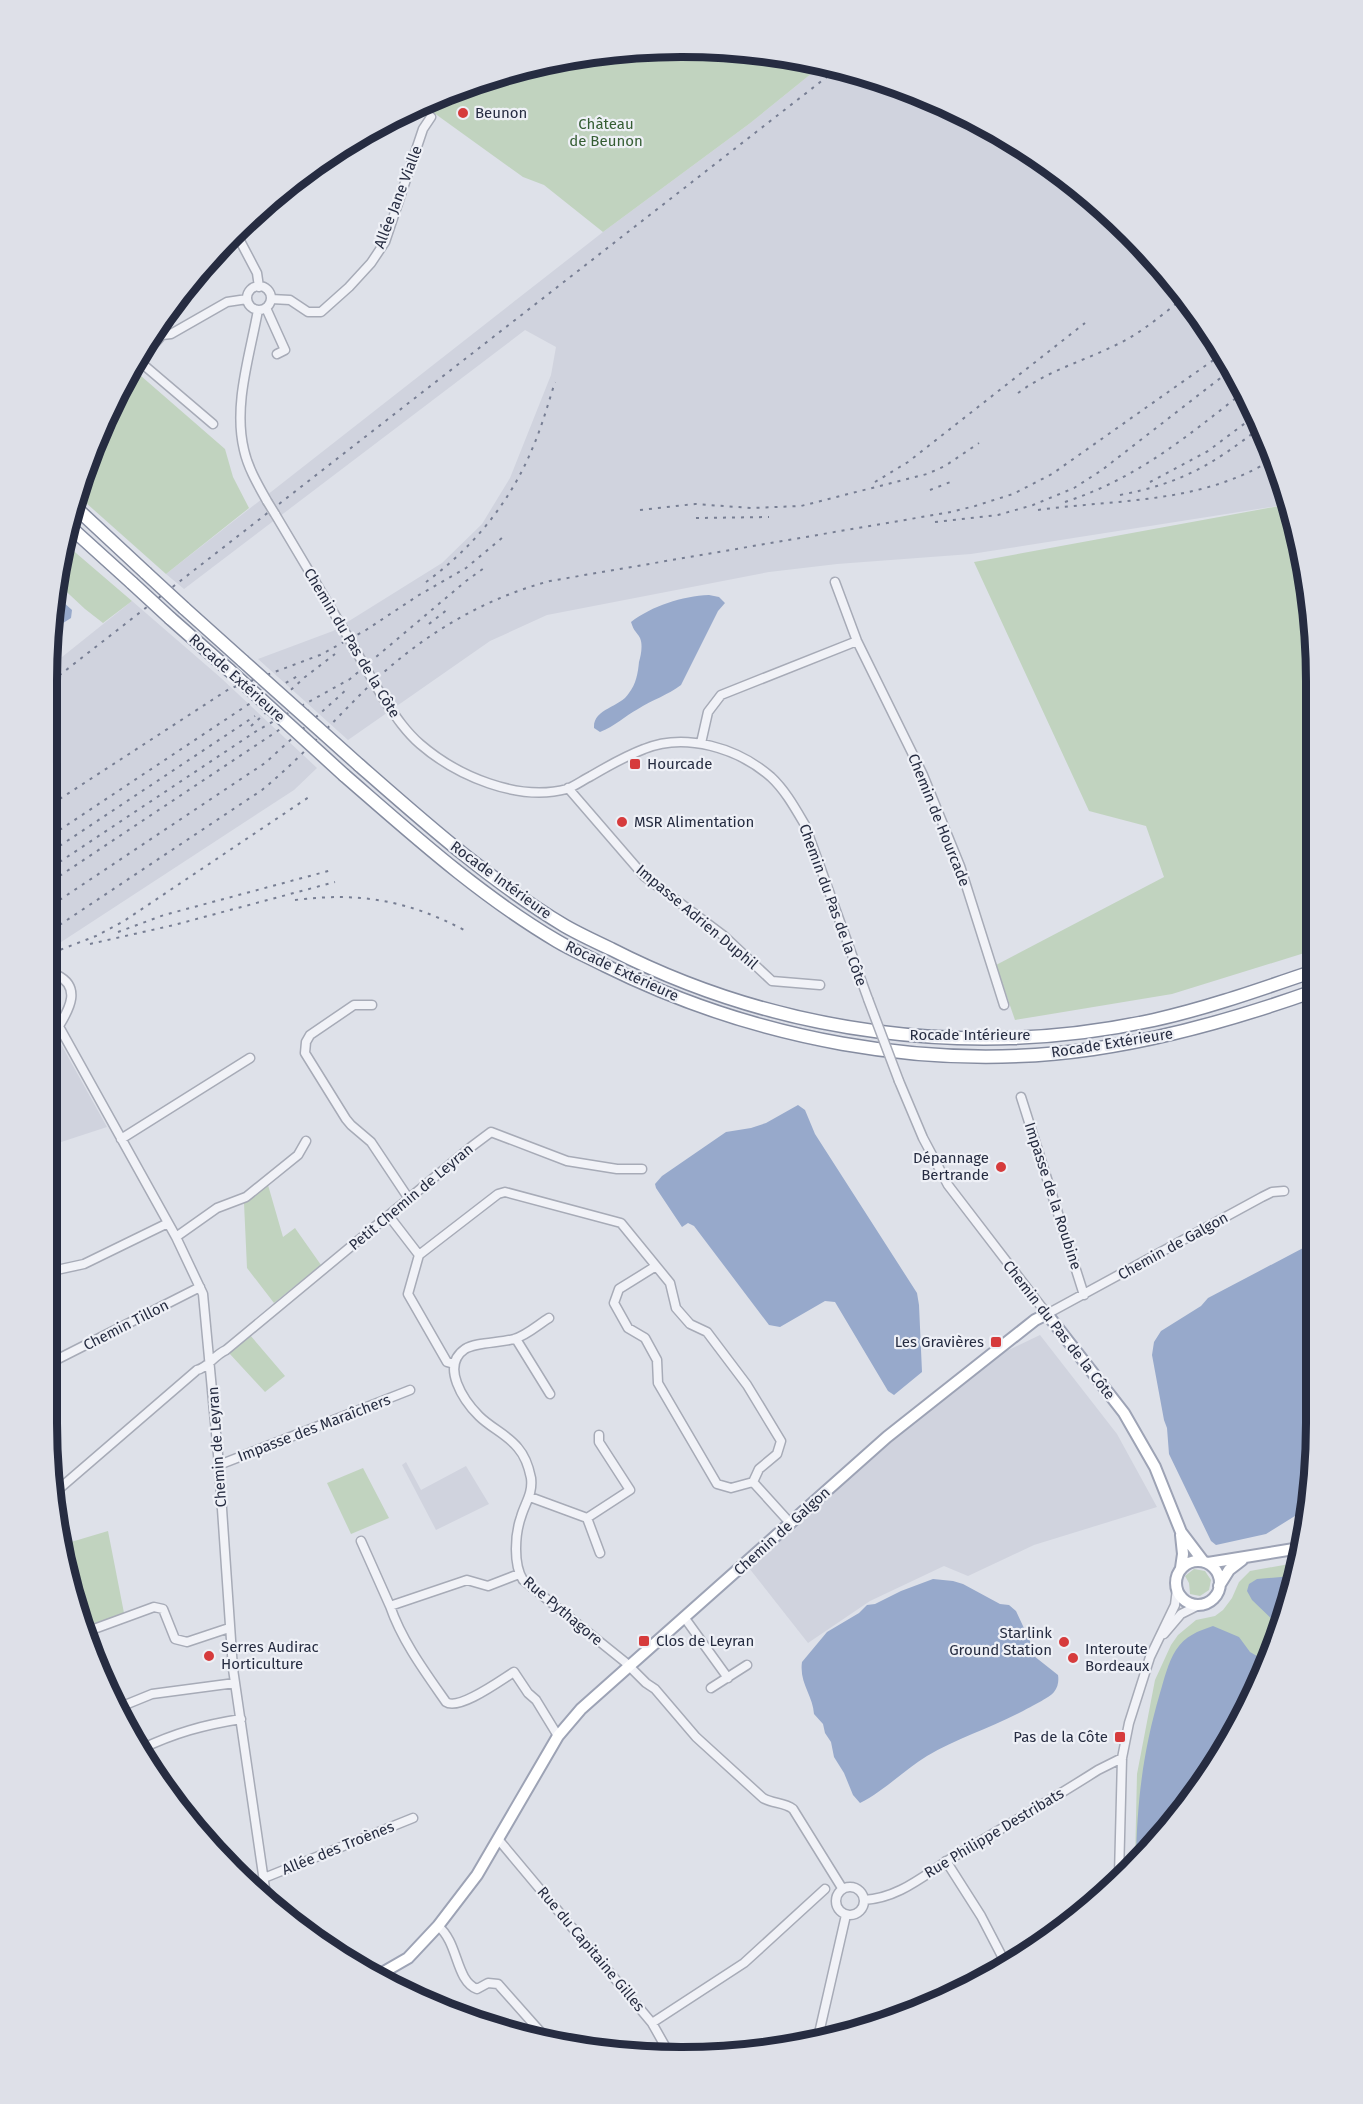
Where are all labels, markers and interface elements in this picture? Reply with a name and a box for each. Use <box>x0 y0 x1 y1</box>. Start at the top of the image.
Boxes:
place label: Beunon <box>475 104 527 122</box>
marker: Beunon <box>456 106 470 120</box>
park label: Château de Beunon <box>569 115 643 150</box>
street label: Allée Jane Vialle <box>370 143 426 251</box>
street label: Chemin du Pas de la Côte <box>300 565 404 721</box>
street label: Rocade Extérieure <box>185 630 289 726</box>
street label: Chemin de Hourcade <box>904 751 974 889</box>
place label: Hourcade <box>647 755 712 773</box>
marker: Hourcade <box>628 757 642 771</box>
place label: MSR Alimentation <box>634 813 754 831</box>
marker: MSR Alimentation <box>615 815 629 829</box>
street label: Chemin du Pas de la Côte <box>795 821 871 989</box>
street label: Rocade Intérieure <box>447 837 555 923</box>
street label: Impasse Adrien Duphil <box>632 861 762 974</box>
street label: Rocade Extérieure <box>562 937 682 1005</box>
street label: Rocade Extérieure <box>1050 1024 1174 1062</box>
street label: Rocade Intérieure <box>910 1026 1030 1044</box>
street label: Impasse de la Roubine <box>1021 1120 1085 1272</box>
street label: Petit Chemin de Leyran <box>345 1140 477 1254</box>
place label: Dépannage Bertrande <box>913 1149 989 1184</box>
marker: Dépannage Bertrande <box>994 1160 1008 1174</box>
street label: Chemin de Galgon <box>1115 1208 1231 1284</box>
street label: Chemin du Pas de la Côte <box>999 1257 1119 1403</box>
street label: Chemin Tillon <box>80 1296 172 1354</box>
place label: Les Gravières <box>895 1333 984 1351</box>
marker: Les Gravières <box>989 1335 1003 1349</box>
street label: Chemin de Leyran <box>204 1386 230 1508</box>
street label: Impasse des Maraîchers <box>235 1390 393 1466</box>
street label: Chemin de Galgon <box>730 1483 834 1579</box>
street label: Rue Pythagore <box>520 1573 606 1649</box>
place label: Starlink Ground Station <box>949 1624 1052 1659</box>
place label: Clos de Leyran <box>656 1632 754 1650</box>
marker: Clos de Leyran <box>637 1634 651 1648</box>
marker: Starlink Ground Station <box>1057 1635 1071 1649</box>
place label: Serres Audirac Horticulture <box>221 1638 319 1673</box>
place label: Interoute Bordeaux <box>1085 1640 1150 1675</box>
marker: Serres Audirac Horticulture <box>202 1649 216 1663</box>
marker: Interoute Bordeaux <box>1066 1651 1080 1665</box>
place label: Pas de la Côte <box>1013 1728 1108 1746</box>
marker: Pas de la Côte <box>1113 1730 1127 1744</box>
street label: Rue Philippe Destribats <box>921 1784 1067 1882</box>
street label: Allée des Troènes <box>279 1817 397 1879</box>
street label: Rue du Capitaine Gilles <box>534 1883 648 2015</box>

